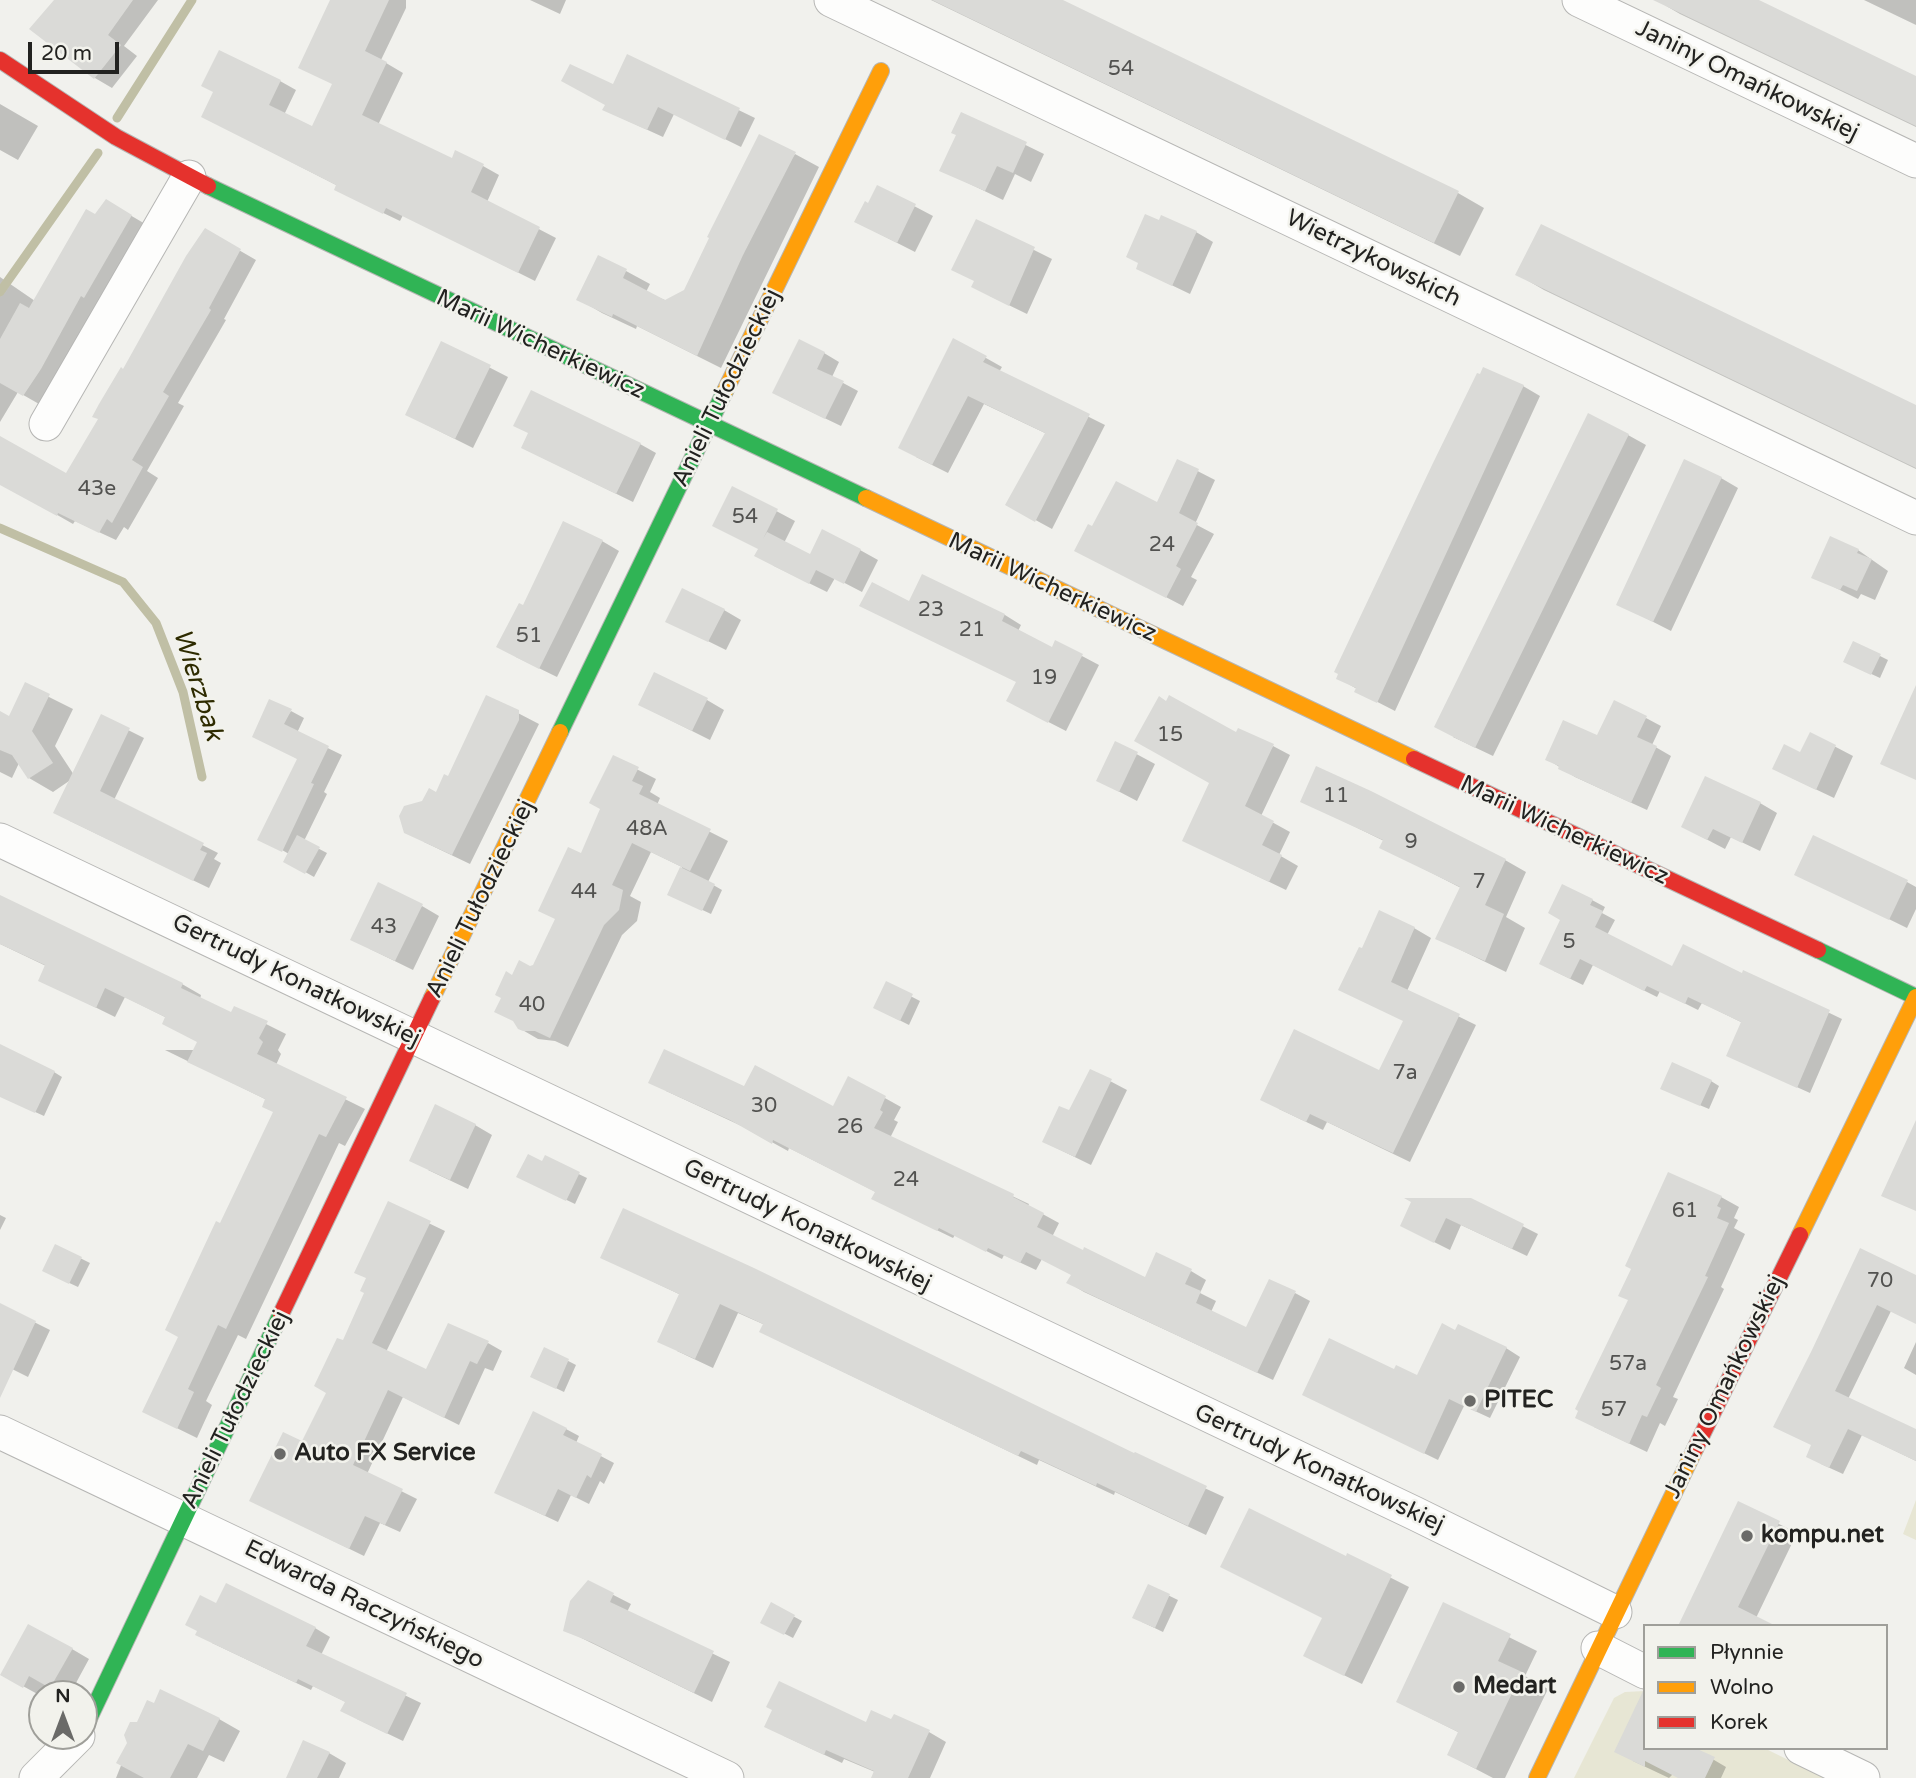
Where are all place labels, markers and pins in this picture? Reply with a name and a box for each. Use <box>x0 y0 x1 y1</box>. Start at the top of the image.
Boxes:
place label: PITEC <box>1484 1387 1553 1415</box>
marker: PITEC <box>1462 1393 1478 1409</box>
place label: Auto FX Service <box>294 1440 475 1468</box>
marker: Auto FX Service <box>272 1446 288 1462</box>
place label: kompu.net <box>1761 1522 1884 1550</box>
marker: kompu.net <box>1739 1528 1755 1544</box>
place label: Medart <box>1473 1673 1556 1701</box>
marker: Medart <box>1451 1679 1467 1695</box>

